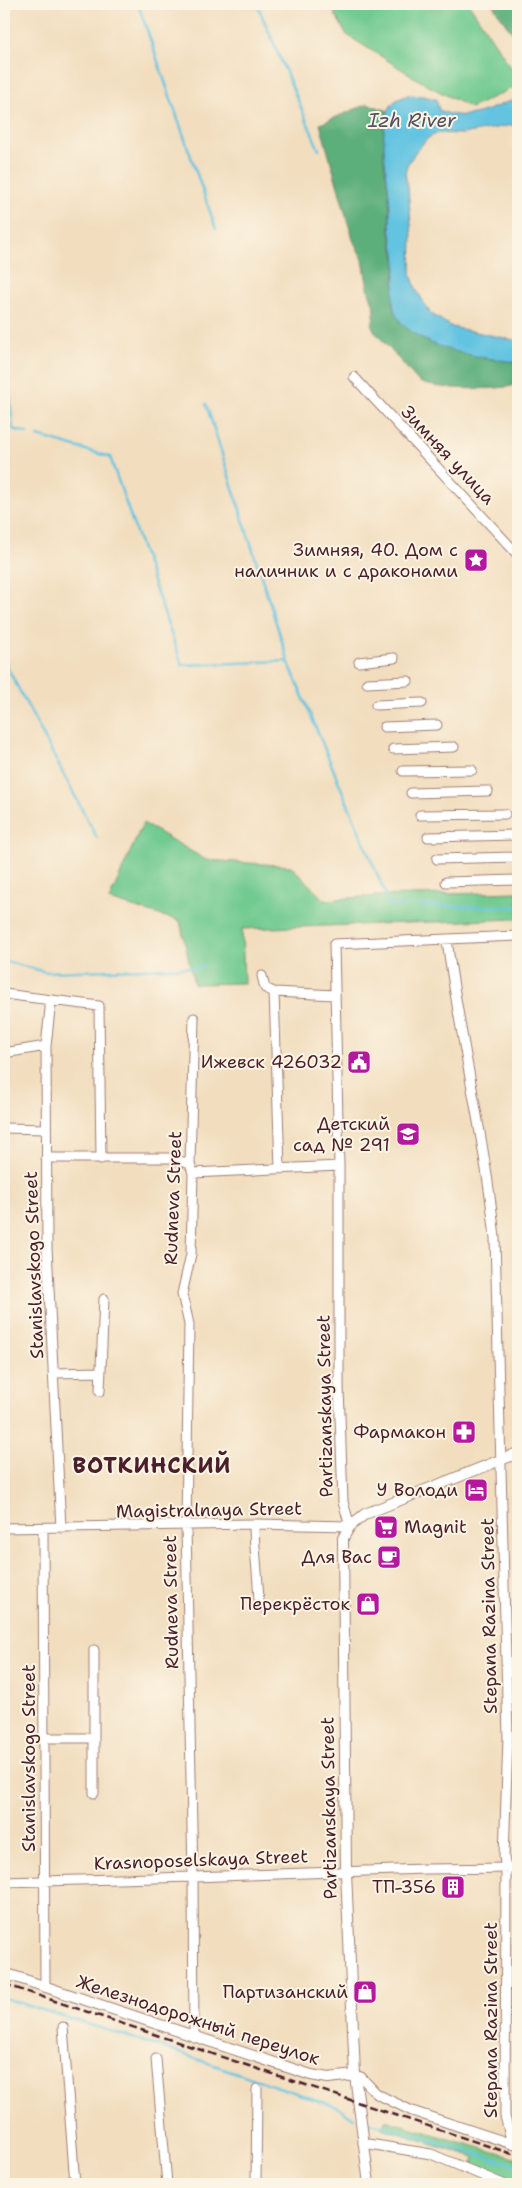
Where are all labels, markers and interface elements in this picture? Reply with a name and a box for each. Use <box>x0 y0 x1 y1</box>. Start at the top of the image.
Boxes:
water label: Izh River <box>367 108 457 133</box>
street label: Зимняя улица <box>396 400 500 510</box>
place label: Зимняя, 40. Дом с наличник и с драконами <box>234 538 458 583</box>
place icon: Зимняя, 40. Дом с наличник и с драконами <box>463 547 489 573</box>
public building icon: Ижевск 426032 <box>346 1049 372 1075</box>
place label: Ижевск 426032 <box>201 1050 342 1074</box>
place label: Детский сад № 291 <box>293 1112 390 1157</box>
school or university icon: Детский сад № 291 <box>395 1121 421 1147</box>
street label: Rudneva Street <box>159 1130 187 1265</box>
street label: Stanislavskogo Street <box>19 1171 49 1359</box>
street label: Partizanskaya Street <box>311 1314 339 1498</box>
pharmacy icon: Фармакон <box>451 1419 477 1445</box>
place label: Фармакон <box>353 1420 446 1444</box>
district label: ВОТКИНСКИЙ <box>73 1450 231 1480</box>
hotel icon: У Володи <box>463 1477 489 1503</box>
place label: У Володи <box>377 1478 458 1502</box>
street label: Magistralnaya Street <box>116 1496 302 1524</box>
supermarket icon: Magnit <box>373 1514 399 1540</box>
place label: Magnit <box>404 1515 467 1539</box>
street label: Stepana Razina Street <box>475 1517 503 1714</box>
street label: Rudneva Street <box>158 1535 184 1669</box>
cafe icon: Для Вас <box>376 1544 402 1570</box>
place label: Для Вас <box>302 1545 372 1569</box>
shop icon: Перекрёсток <box>355 1591 381 1617</box>
place label: Перекрёсток <box>240 1592 350 1616</box>
street label: Stanislavskogo Street <box>17 1664 41 1852</box>
street label: Partizanskaya Street <box>315 1716 343 1900</box>
street label: Krasnoposelskaya Street <box>93 1844 309 1876</box>
building icon: ТП-356 <box>440 1874 466 1900</box>
place label: ТП-356 <box>372 1875 436 1899</box>
street label: Stepana Razina Street <box>479 1922 503 2118</box>
street label: Железнодорожный переулок <box>73 1969 323 2071</box>
shop icon: Партизанский <box>352 1979 378 2005</box>
place label: Партизанский <box>223 1980 348 2004</box>

